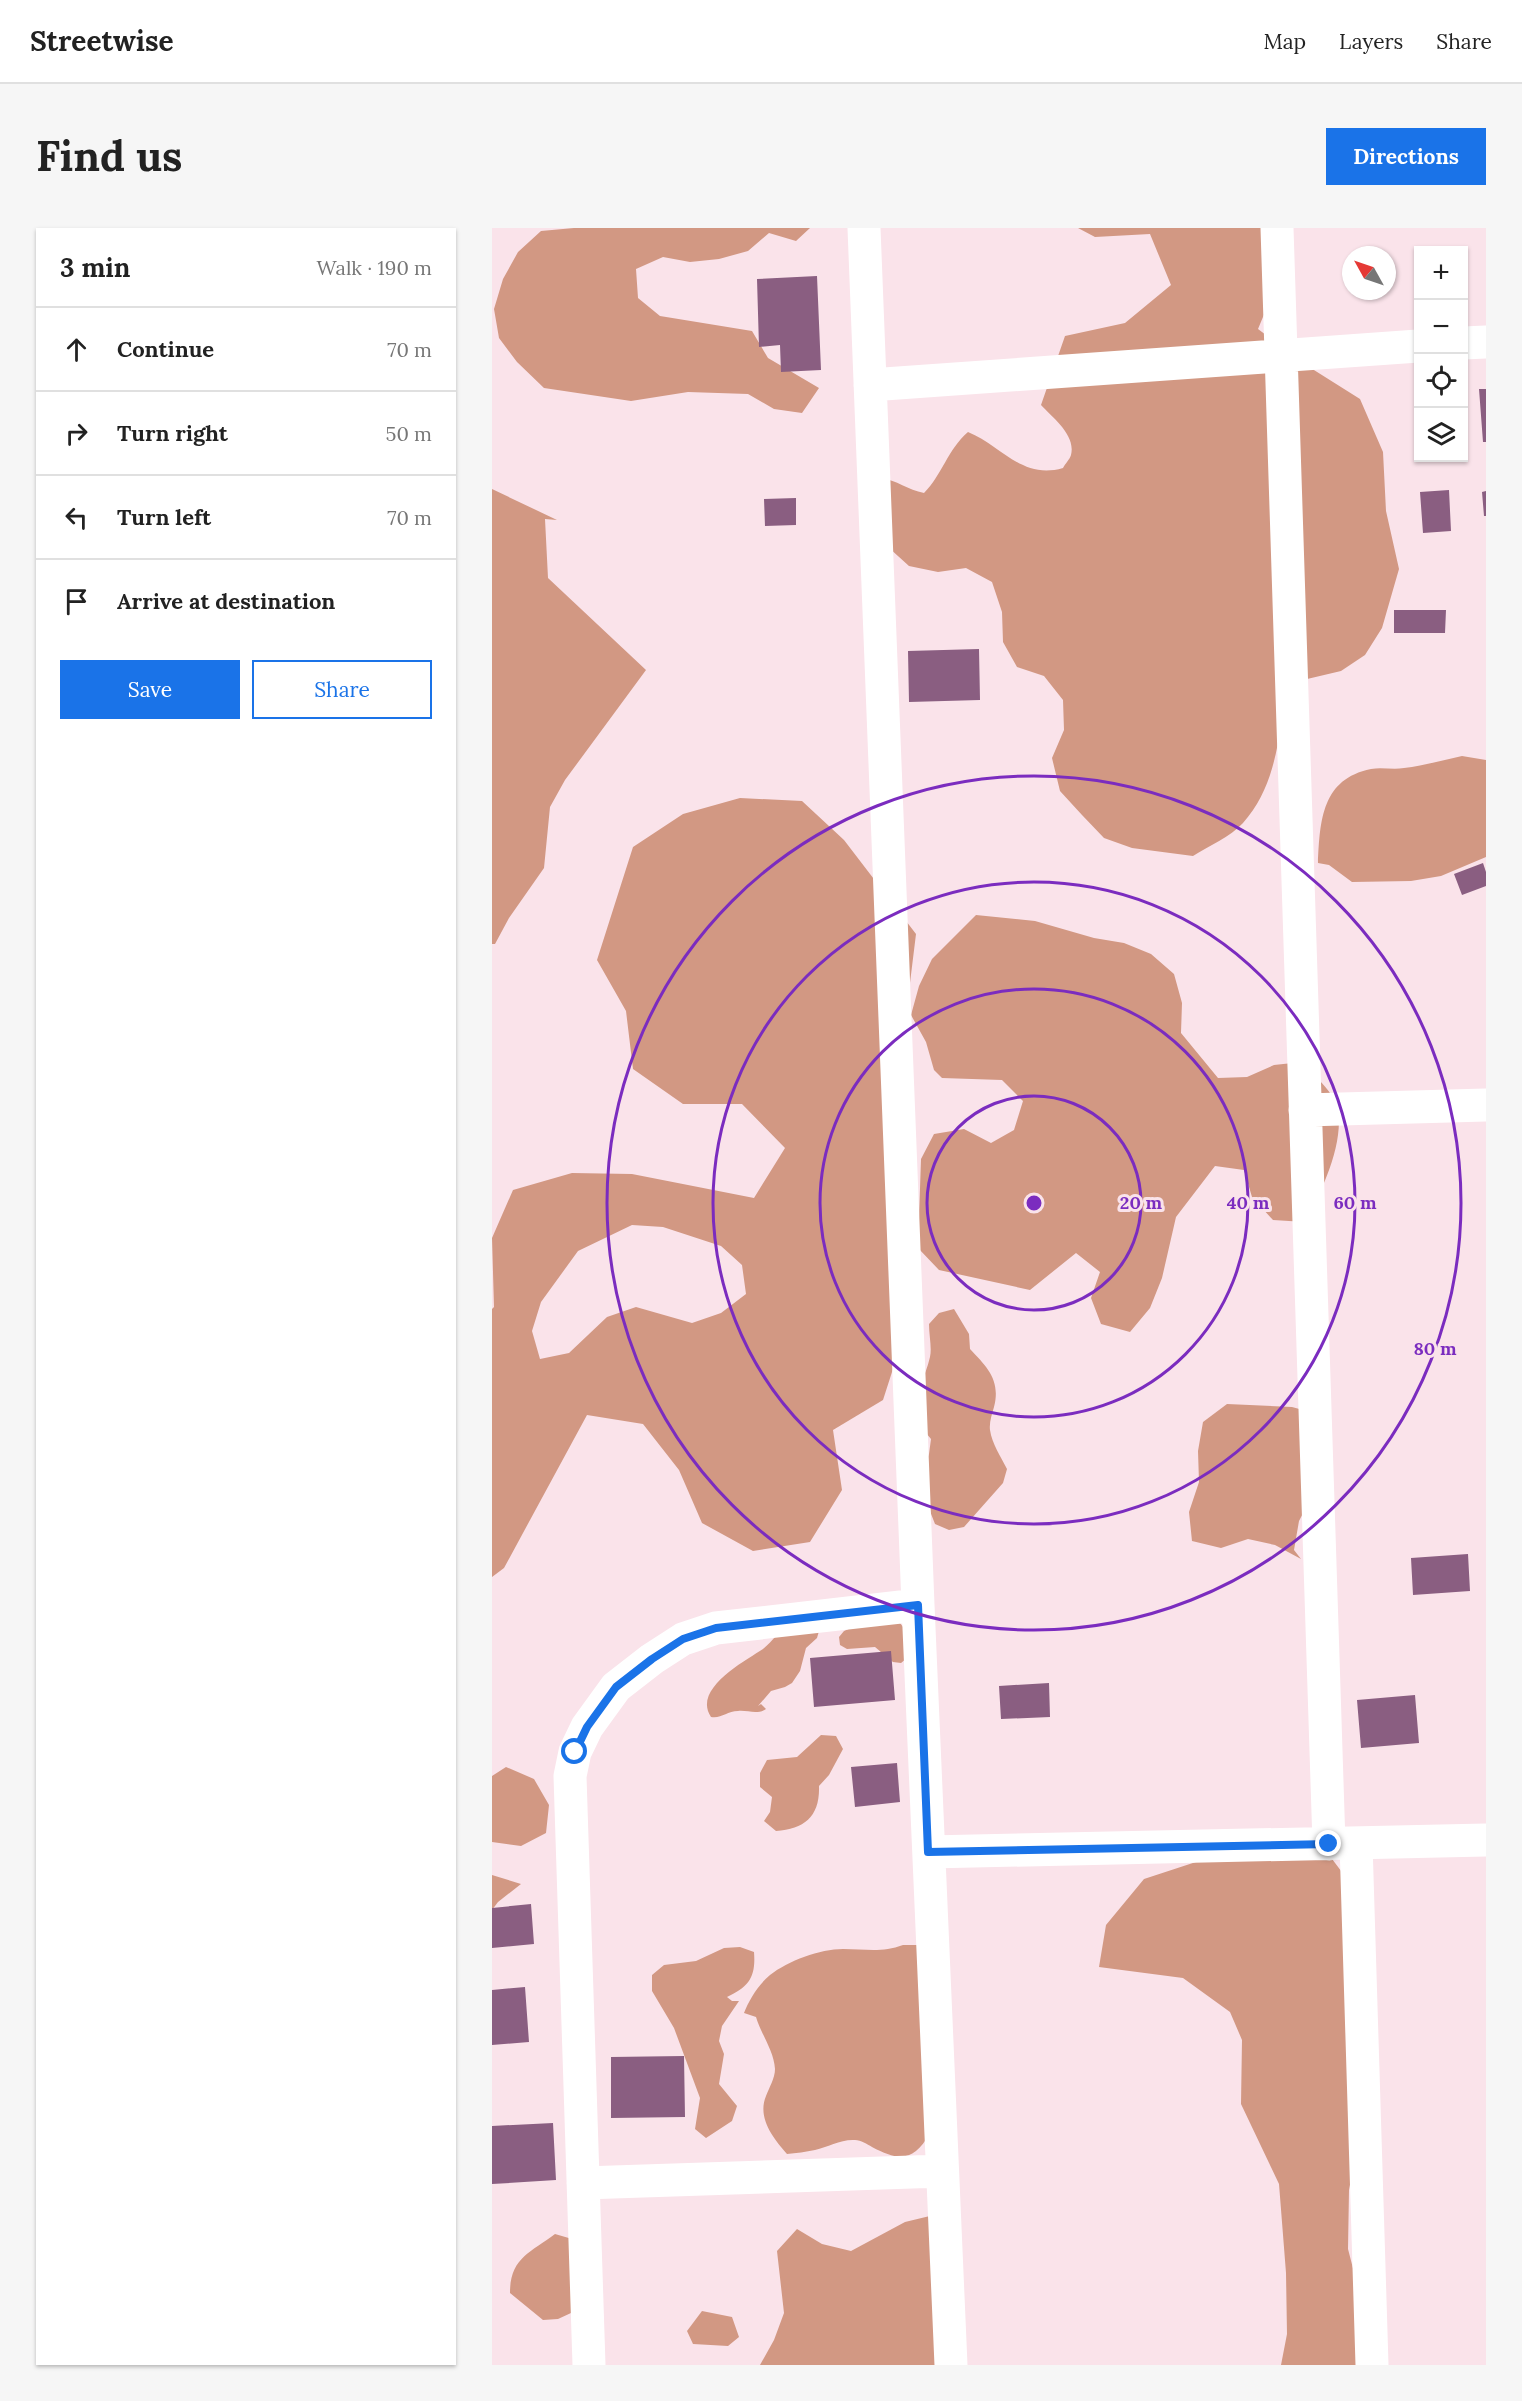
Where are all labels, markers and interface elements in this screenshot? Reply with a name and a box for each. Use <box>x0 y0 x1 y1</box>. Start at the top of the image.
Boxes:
text: Streetwise <box>30 23 174 59</box>
text: Map <box>1263 28 1306 55</box>
text: Layers <box>1339 28 1403 55</box>
text: Share <box>1436 28 1492 55</box>
button: Directions <box>1326 128 1486 185</box>
text: Find us <box>36 129 182 183</box>
north arrow <box>1342 246 1396 300</box>
map controls <box>1414 246 1468 462</box>
button: + <box>1414 246 1468 300</box>
text: 3 min <box>60 251 130 284</box>
text: Walk · 190 m <box>316 255 432 280</box>
button: − <box>1414 300 1468 354</box>
icon: ahead <box>60 333 93 366</box>
text: Continue <box>117 335 214 363</box>
text: 70 m <box>387 337 432 362</box>
button: locate <box>1414 354 1468 408</box>
button: layers <box>1414 408 1468 462</box>
icon: right <box>60 417 93 450</box>
text: Turn right <box>117 419 228 447</box>
text: 50 m <box>386 421 432 446</box>
icon: left <box>60 501 93 534</box>
text: Turn left <box>117 503 211 531</box>
text: 70 m <box>387 505 432 530</box>
icon: arrive <box>60 585 93 618</box>
text: Arrive at destination <box>117 587 335 615</box>
button: Save <box>60 660 240 719</box>
button: Share <box>252 660 432 719</box>
text: 20 m <box>1120 1191 1163 1214</box>
text: 40 m <box>1227 1191 1270 1214</box>
text: 60 m <box>1333 1191 1377 1214</box>
centre of rings <box>1024 1193 1044 1213</box>
text: 80 m <box>1413 1337 1457 1360</box>
route start <box>561 1738 587 1764</box>
route end <box>1315 1830 1341 1856</box>

